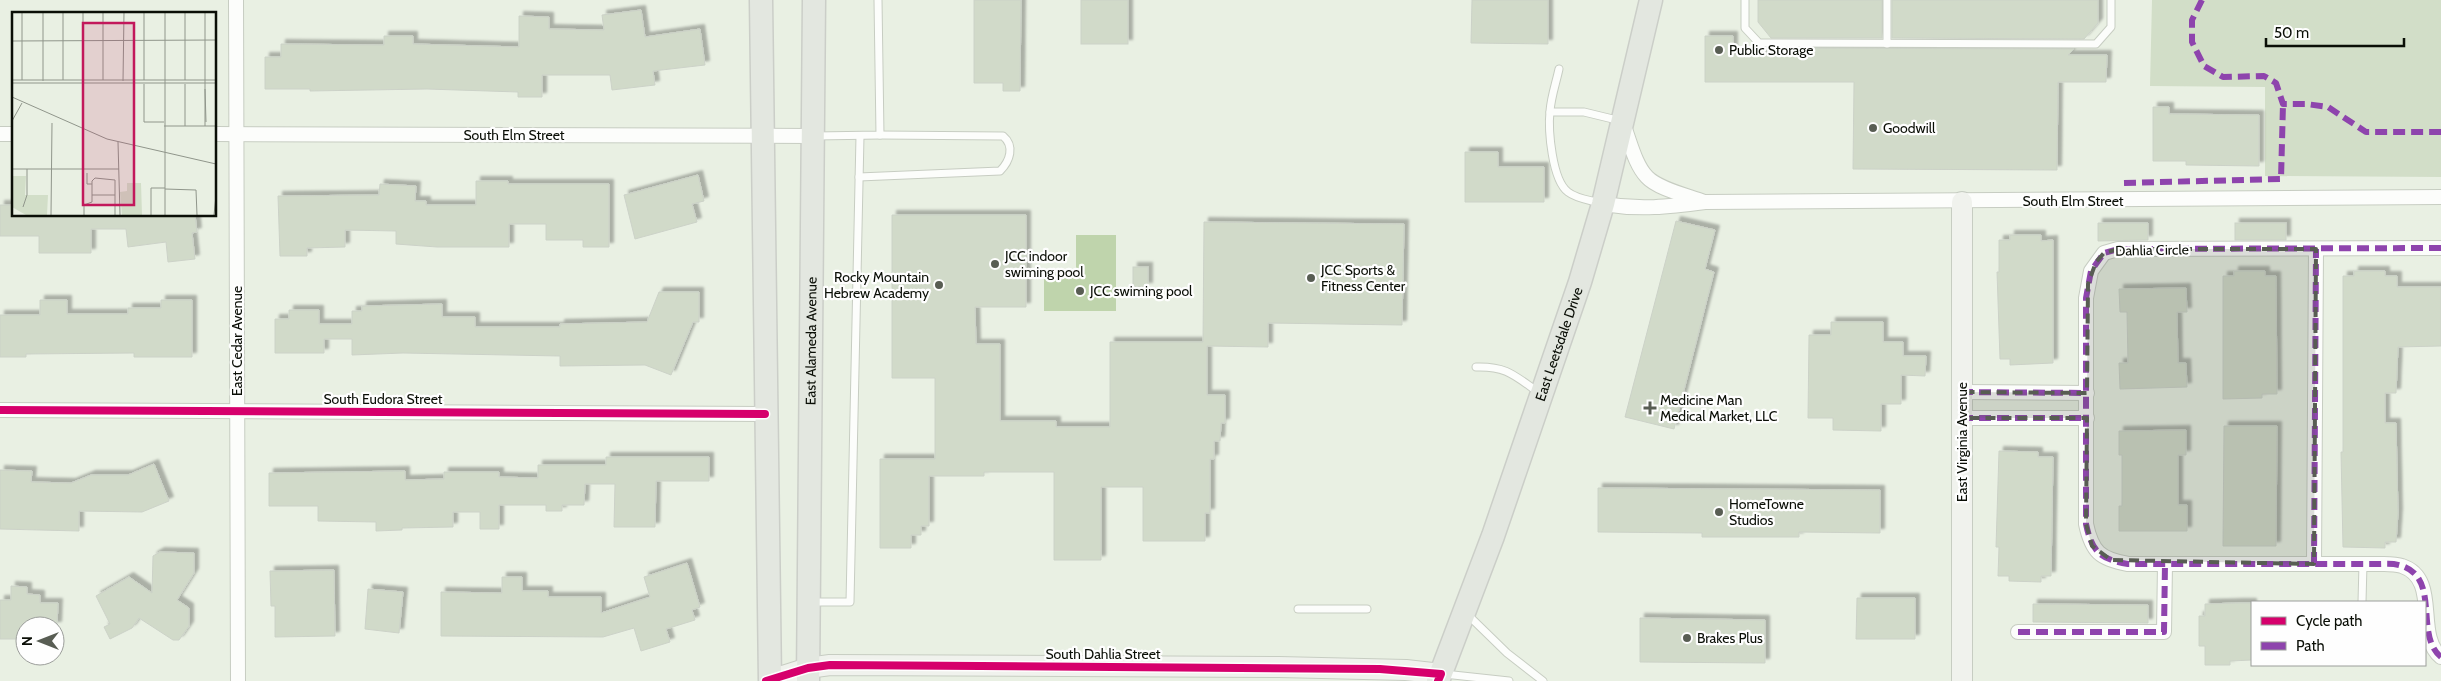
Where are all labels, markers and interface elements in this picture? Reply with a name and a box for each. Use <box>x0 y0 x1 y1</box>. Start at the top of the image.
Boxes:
inset map <box>12 12 216 216</box>
scale bar <box>2266 15 2404 47</box>
text: 50 m <box>2274 24 2309 42</box>
place label: Public Storage <box>1729 41 1813 59</box>
marker: Public Storage <box>1713 44 1725 56</box>
place label: Goodwill <box>1883 119 1936 137</box>
marker: Goodwill <box>1867 122 1879 134</box>
street label: South Elm Street <box>463 126 565 144</box>
street label: South Elm Street <box>2022 192 2124 210</box>
street label: Dahlia Circle <box>2115 240 2189 260</box>
place label: JCC indoor swiming pool <box>1004 247 1084 281</box>
marker: JCC indoor swiming pool <box>989 258 1001 270</box>
place label: JCC Sports & Fitness Center <box>1320 261 1406 295</box>
place label: Rocky Mountain Hebrew Academy <box>824 268 929 302</box>
marker: JCC Sports & Fitness Center <box>1305 272 1317 284</box>
street label: East Alameda Avenue <box>801 277 821 405</box>
marker: Rocky Mountain Hebrew Academy <box>933 279 945 291</box>
place label: JCC swiming pool <box>1089 282 1193 300</box>
marker: JCC swiming pool <box>1074 285 1086 297</box>
street label: East Leetsdale Drive <box>1531 285 1587 403</box>
street label: East Cedar Avenue <box>228 286 246 396</box>
street label: East Virginia Avenue <box>1953 382 1971 502</box>
street label: South Eudora Street <box>323 390 443 408</box>
place label: Medicine Man Medical Market, LLC <box>1660 391 1778 425</box>
marker: Medicine Man Medical Market, LLC <box>1644 402 1656 414</box>
place label: HomeTowne Studios <box>1729 495 1804 529</box>
marker: HomeTowne Studios <box>1713 506 1725 518</box>
legend <box>2251 601 2426 666</box>
text: Cycle path <box>2296 612 2362 630</box>
north arrow <box>15 616 65 666</box>
place label: Brakes Plus <box>1697 629 1763 647</box>
marker: Brakes Plus <box>1681 632 1693 644</box>
text: N <box>18 636 36 646</box>
text: Path <box>2296 637 2325 655</box>
street label: South Dahlia Street <box>1045 645 1161 663</box>

